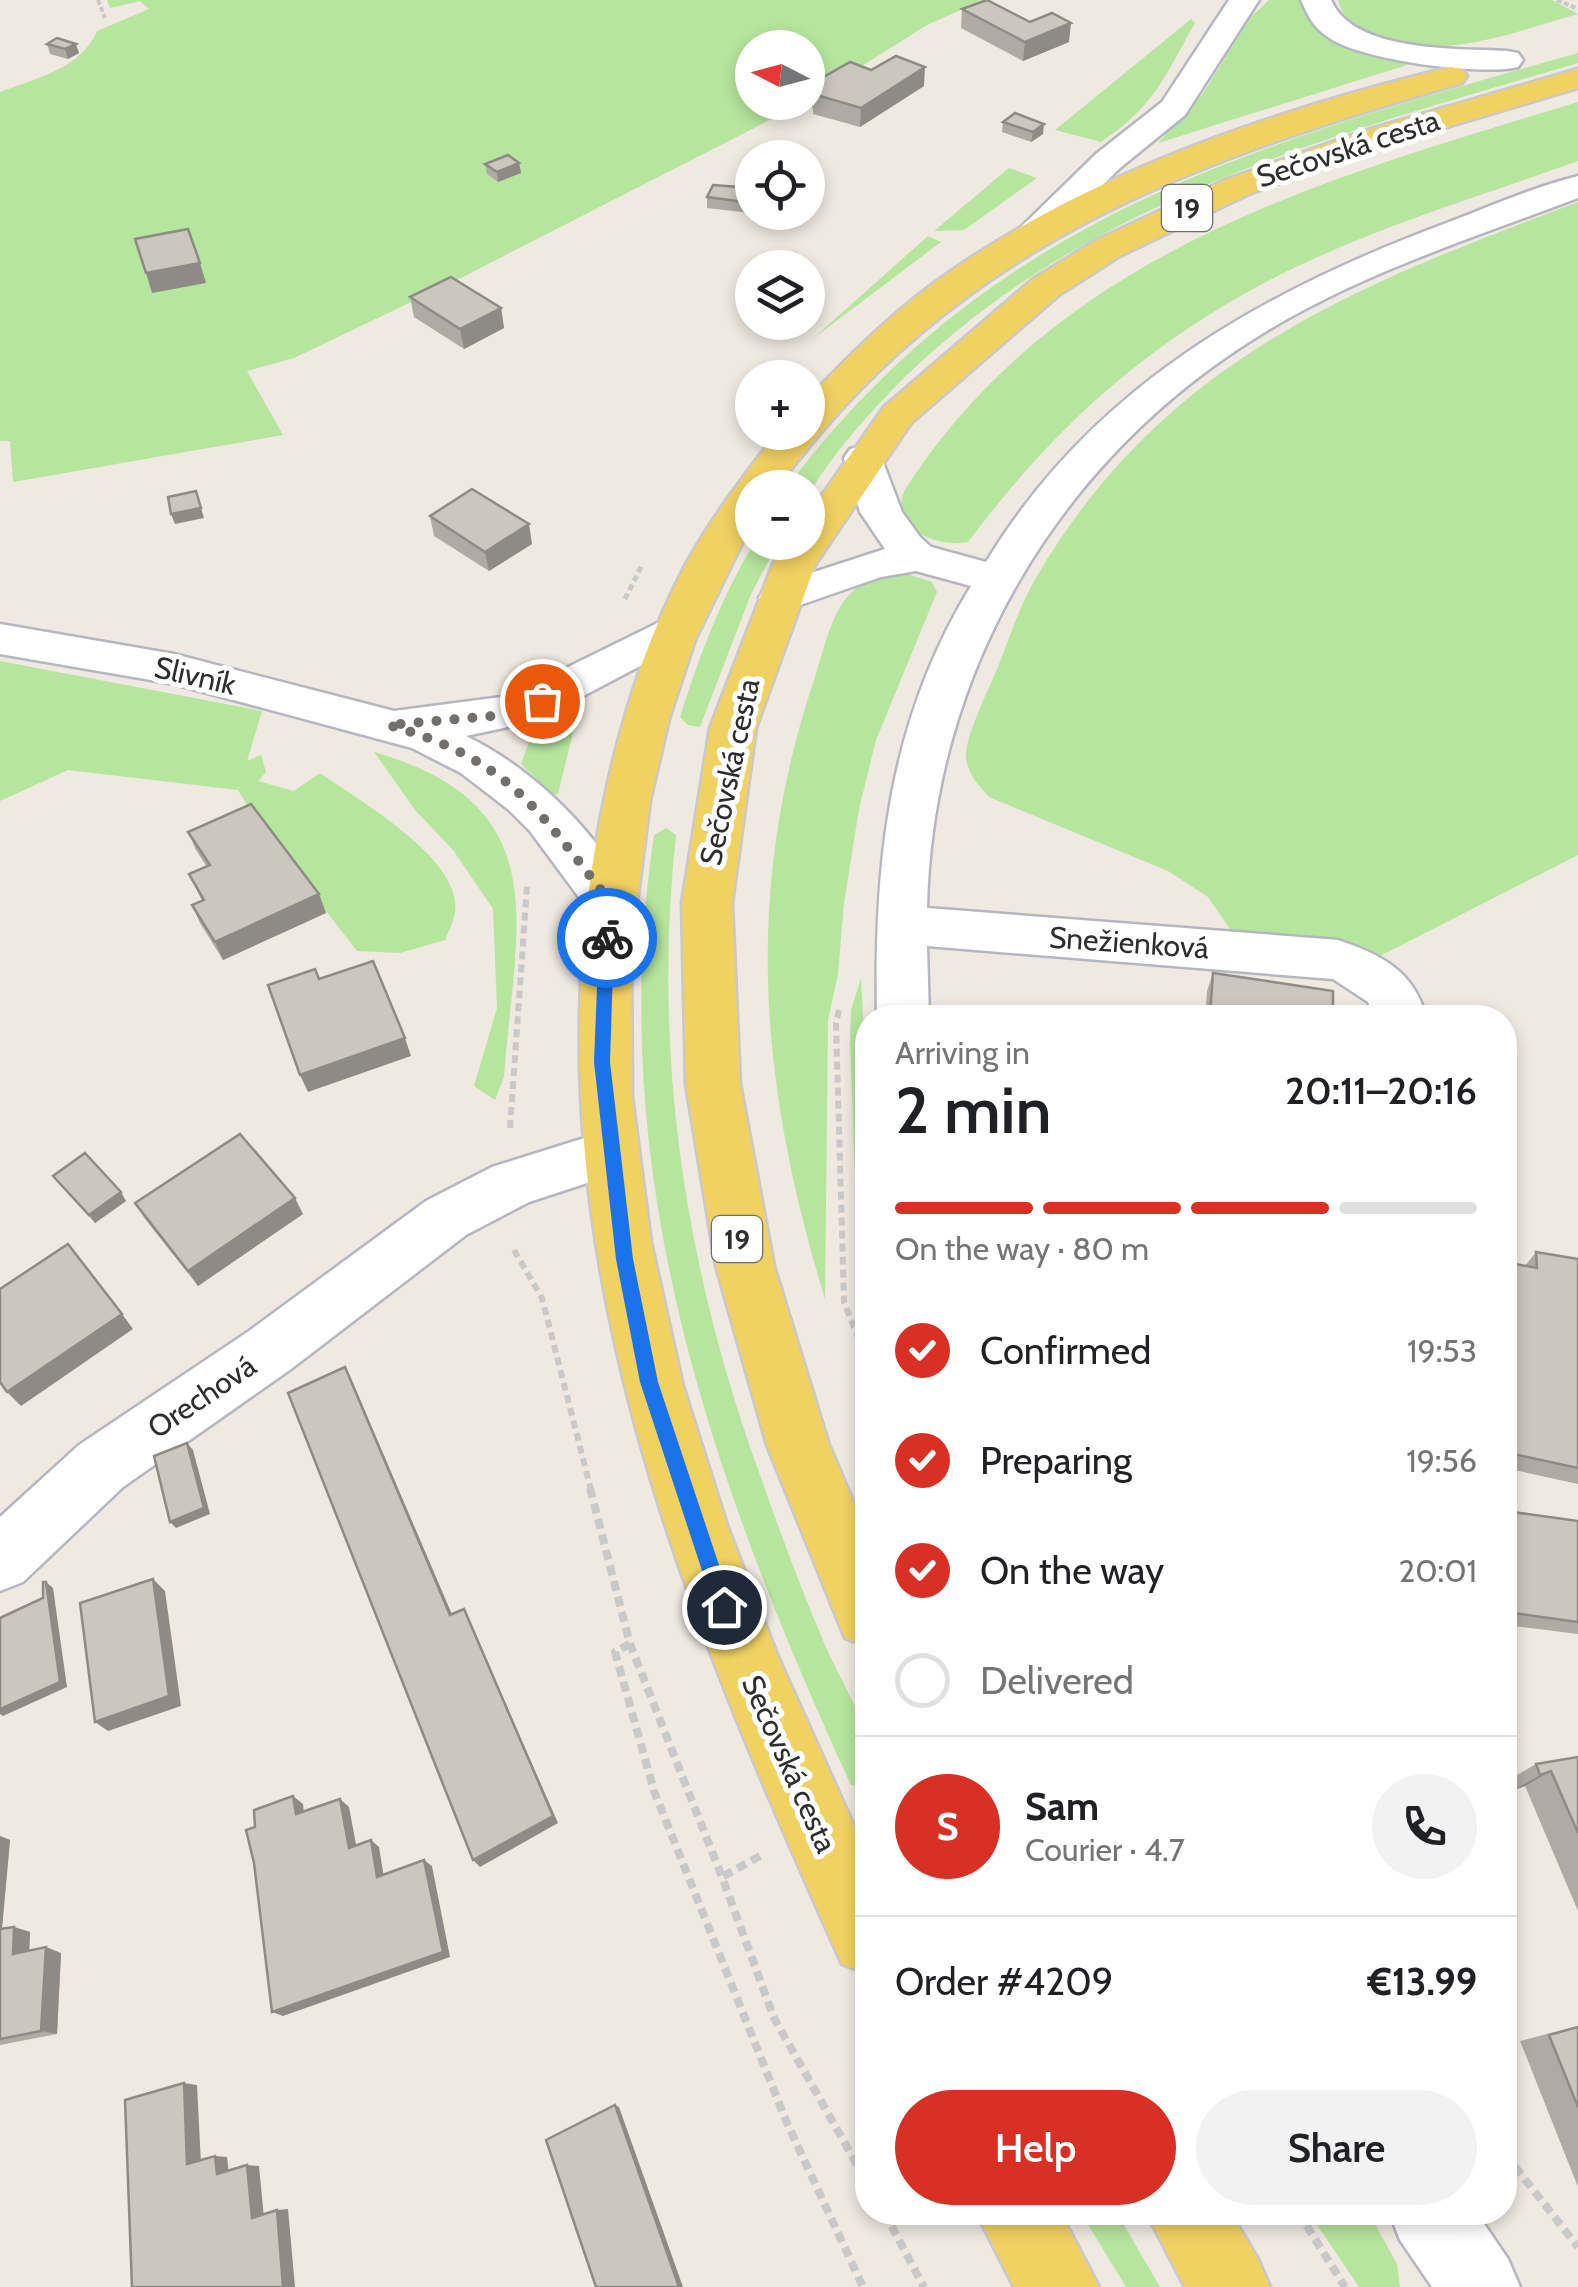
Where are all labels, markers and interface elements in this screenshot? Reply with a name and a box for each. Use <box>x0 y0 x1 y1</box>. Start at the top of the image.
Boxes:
north arrow <box>735 30 825 120</box>
map controls <box>735 30 825 560</box>
street label: Sečovská cesta <box>1252 101 1444 195</box>
button: locate <box>735 140 825 230</box>
road number: 19 <box>1162 185 1212 231</box>
button: layers <box>735 250 825 340</box>
button: + <box>735 360 825 450</box>
button: − <box>735 470 825 560</box>
street label: Slivník <box>151 648 240 703</box>
pin <box>500 659 585 744</box>
icon: bag <box>515 674 570 729</box>
street label: Sečovská cesta <box>692 675 767 869</box>
courier <box>557 888 657 988</box>
icon: bike <box>580 911 635 966</box>
street label: Snežienková <box>1048 918 1211 967</box>
text: Arriving in <box>895 1033 1030 1072</box>
text: 20:11–20:16 <box>1285 1067 1477 1114</box>
text: 2 min <box>895 1070 1052 1149</box>
road number: 19 <box>712 1216 762 1262</box>
text: On the way · 80 m <box>895 1229 1149 1268</box>
icon: check <box>895 1323 950 1378</box>
text: Confirmed <box>980 1327 1151 1374</box>
text: 19:53 <box>1407 1331 1477 1370</box>
street label: Orechová <box>141 1347 263 1446</box>
icon: check <box>895 1433 950 1488</box>
text: Preparing <box>980 1437 1132 1484</box>
text: 19:56 <box>1406 1441 1477 1480</box>
icon: check <box>895 1543 950 1598</box>
text: On the way <box>980 1547 1164 1594</box>
text: 20:01 <box>1398 1551 1477 1590</box>
pin <box>682 1565 767 1650</box>
icon: home <box>697 1580 752 1635</box>
text: Delivered <box>980 1657 1134 1704</box>
street label: Sečovská cesta <box>734 1670 845 1859</box>
button: phone <box>1372 1774 1477 1879</box>
text: Sam <box>1025 1783 1099 1830</box>
text: S <box>936 1803 959 1850</box>
text: Courier · 4.7 <box>1025 1830 1185 1869</box>
text: Order #4209 <box>895 1958 1113 2005</box>
text: €13.99 <box>1368 1958 1477 2005</box>
button: Help <box>895 2090 1176 2205</box>
button: Share <box>1196 2090 1477 2205</box>

